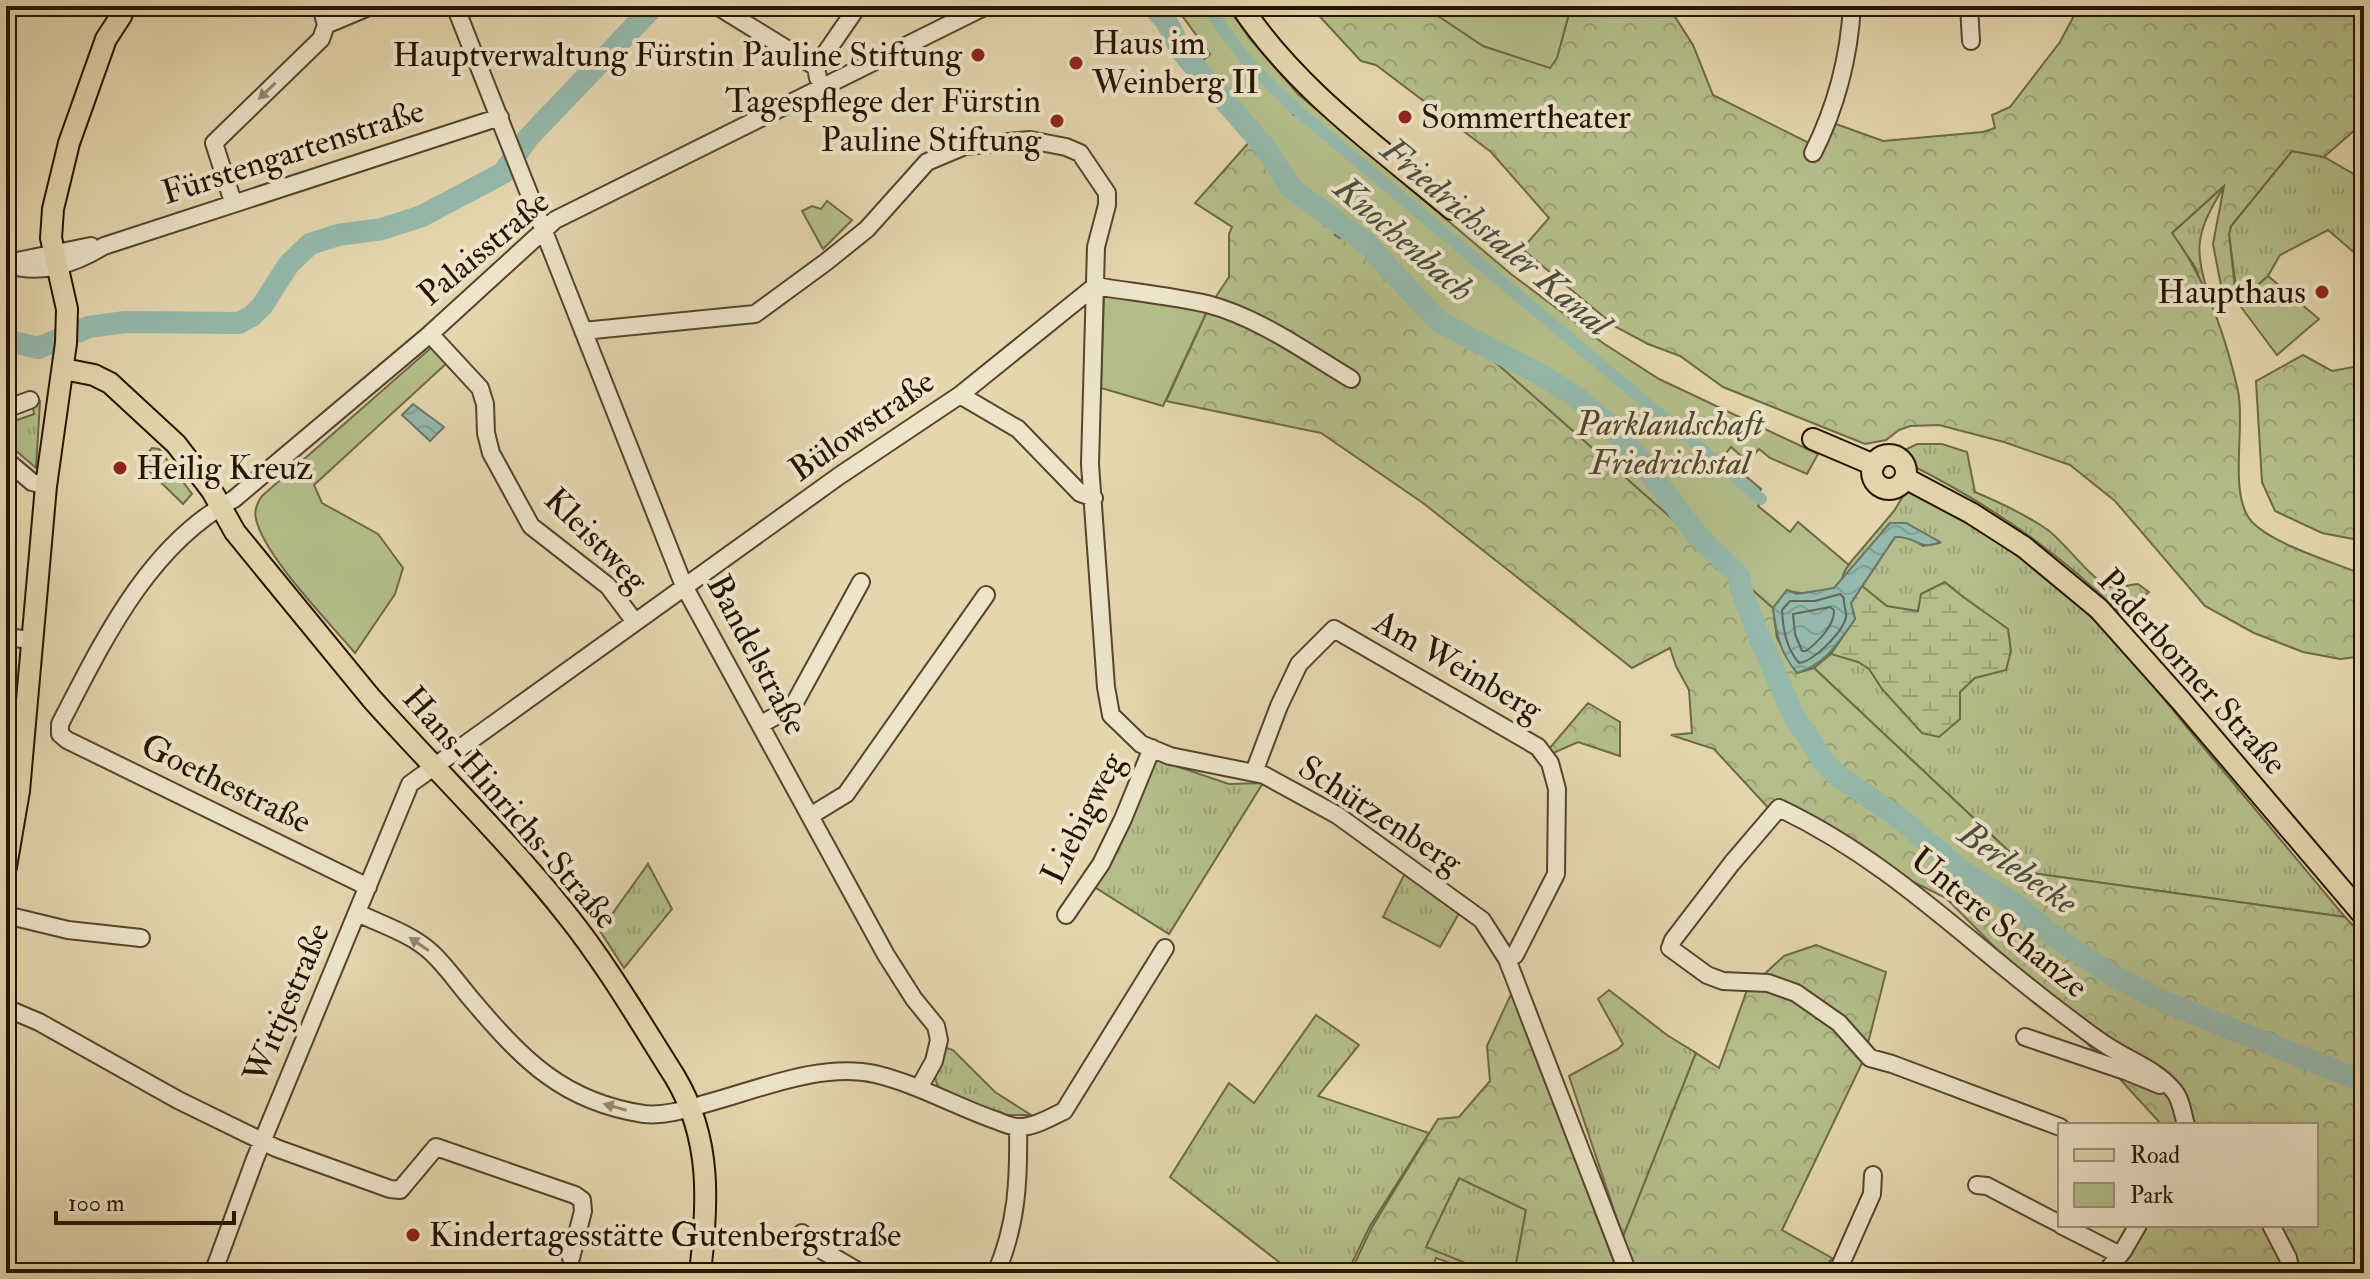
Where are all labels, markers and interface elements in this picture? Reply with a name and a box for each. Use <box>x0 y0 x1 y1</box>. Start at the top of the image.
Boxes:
place label: Haus im Weinberg II <box>1091 22 1259 104</box>
place label: Hauptverwaltung Fürstin Pauline Stiftung <box>392 34 963 77</box>
marker: Hauptverwaltung Fürstin Pauline Stiftung <box>969 46 987 64</box>
marker: Haus im Weinberg II <box>1067 54 1085 72</box>
place label: Tagespflege der Fürstin Pauline Stiftung <box>725 80 1042 162</box>
one-way arrow <box>258 81 277 100</box>
street label: Fürstengartenstraße <box>156 89 430 215</box>
place label: Sommertheater <box>1421 96 1631 139</box>
marker: Sommertheater <box>1396 108 1414 126</box>
marker: Tagespflege der Fürstin Pauline Stiftung <box>1048 112 1066 130</box>
water label: Friedrichstaler Kanal <box>1370 126 1622 348</box>
water label: Knochenbach <box>1323 165 1483 312</box>
street label: Palaisstraße <box>410 181 558 315</box>
place label: Haupthaus <box>2157 271 2306 314</box>
marker: Haupthaus <box>2313 283 2331 301</box>
street label: Bülowstraße <box>781 360 943 492</box>
park label: Parklandschaft Friedrichstal <box>1576 403 1766 485</box>
place label: Heilig Kreuz <box>136 447 313 490</box>
marker: Heilig Kreuz <box>111 459 129 477</box>
street label: Kleistweg <box>535 479 658 602</box>
street label: Paderborner Straße <box>2088 560 2296 784</box>
street label: Bandelstraße <box>697 568 817 742</box>
street label: Am Weinberg <box>1365 600 1551 732</box>
street label: Hans-Hinrichs-Straße <box>393 678 627 938</box>
street label: Goethestraße <box>134 724 318 844</box>
street label: Liebigweg <box>1032 744 1135 891</box>
street label: Schützenberg <box>1290 746 1471 885</box>
water label: Berlebecke <box>1948 810 2087 926</box>
street label: Untere Schanze <box>1901 838 2097 1008</box>
street label: Wittjestraße <box>234 917 340 1090</box>
one-way arrow <box>409 937 430 952</box>
one-way arrow <box>603 1100 627 1113</box>
legend <box>2058 1123 2318 1227</box>
text: Road <box>2130 1140 2180 1171</box>
scale bar <box>56 1175 234 1225</box>
text: Park <box>2130 1180 2174 1211</box>
text: 100 m <box>68 1188 125 1219</box>
place label: Kindertagesstätte Gutenbergstraße <box>429 1214 901 1257</box>
marker: Kindertagesstätte Gutenbergstraße <box>404 1226 422 1244</box>

